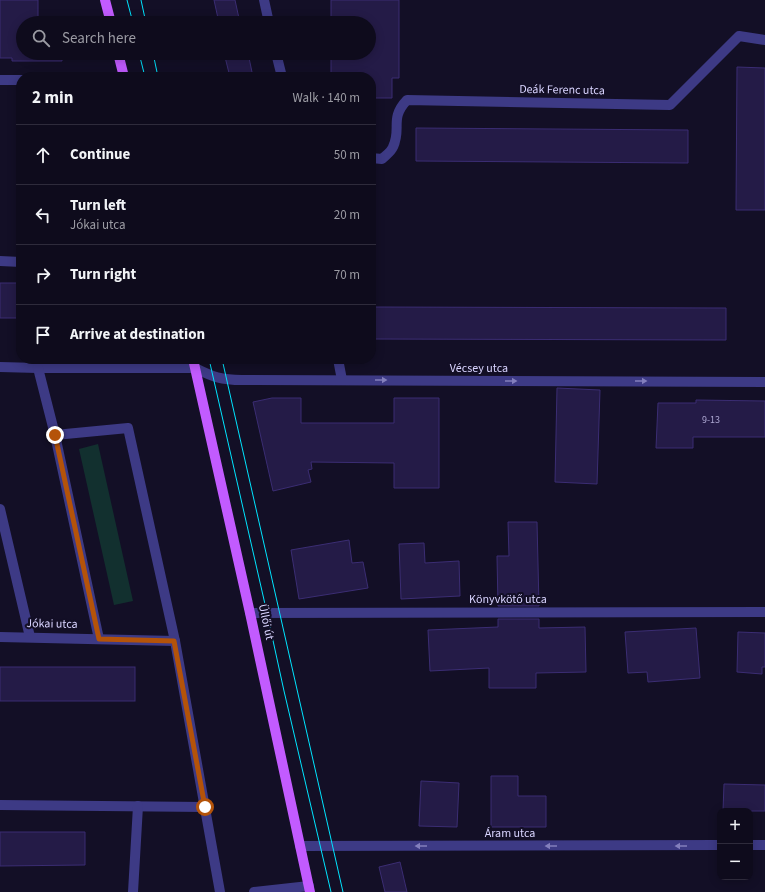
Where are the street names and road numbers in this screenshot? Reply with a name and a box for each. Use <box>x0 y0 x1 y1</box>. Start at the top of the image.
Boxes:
street label: Deák Ferenc utca <box>519 81 605 99</box>
street label: Vécsey utca <box>450 360 508 377</box>
street label: Könyvkötő utca <box>469 591 547 608</box>
street label: Üllői út <box>254 602 278 642</box>
street label: Jókai utca <box>26 615 78 633</box>
street label: Áram utca <box>485 825 535 842</box>

